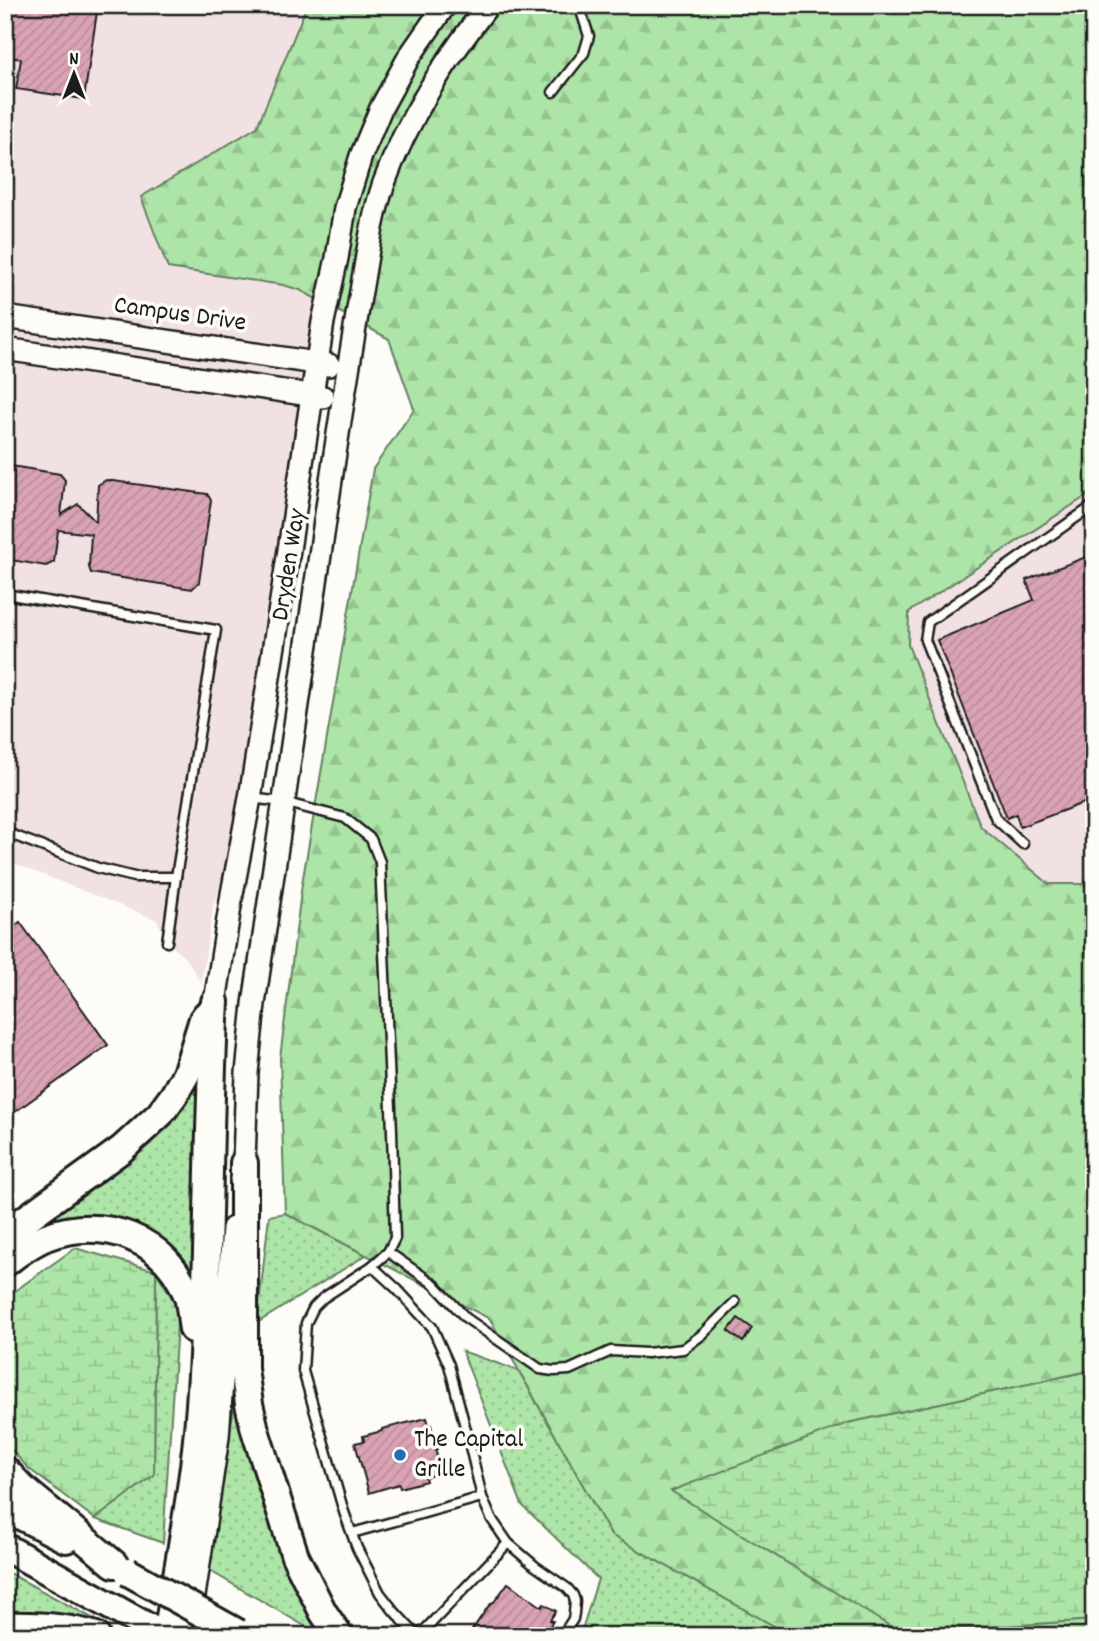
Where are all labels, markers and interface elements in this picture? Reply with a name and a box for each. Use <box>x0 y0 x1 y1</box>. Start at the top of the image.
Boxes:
north arrow <box>38 38 108 108</box>
text: N <box>69 47 79 74</box>
street label: Campus Drive <box>112 287 248 343</box>
street label: Dryden Way <box>263 506 317 624</box>
place label: The Capital Grille <box>414 1422 523 1489</box>
marker: The Capital Grille <box>392 1447 408 1463</box>

